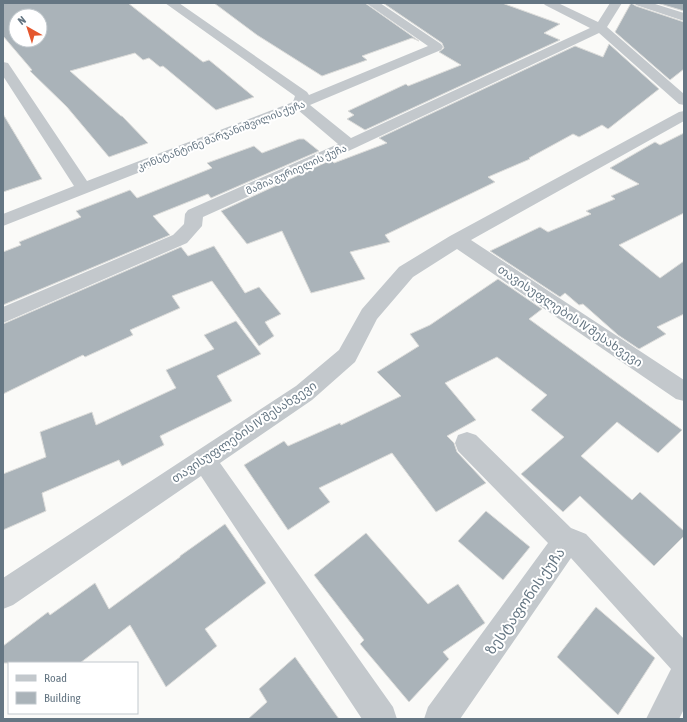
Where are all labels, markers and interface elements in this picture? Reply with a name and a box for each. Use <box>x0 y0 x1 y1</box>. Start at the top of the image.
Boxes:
north arrow <box>8 8 48 48</box>
text: N <box>15 14 28 27</box>
street label: კონსტანტინე მარჯანიშვილის ქუჩა <box>136 98 307 174</box>
street label: მამია გურიელის ქუჩა <box>244 142 349 198</box>
street label: თავისუფლების IV შესახვევი <box>494 262 645 371</box>
street label: თავისუფლების IV შესახვევი <box>169 378 320 487</box>
street label: ზესტაფონის ქუჩა <box>482 545 569 658</box>
legend <box>8 662 138 714</box>
text: Road <box>44 671 67 685</box>
text: Building <box>44 691 82 705</box>

